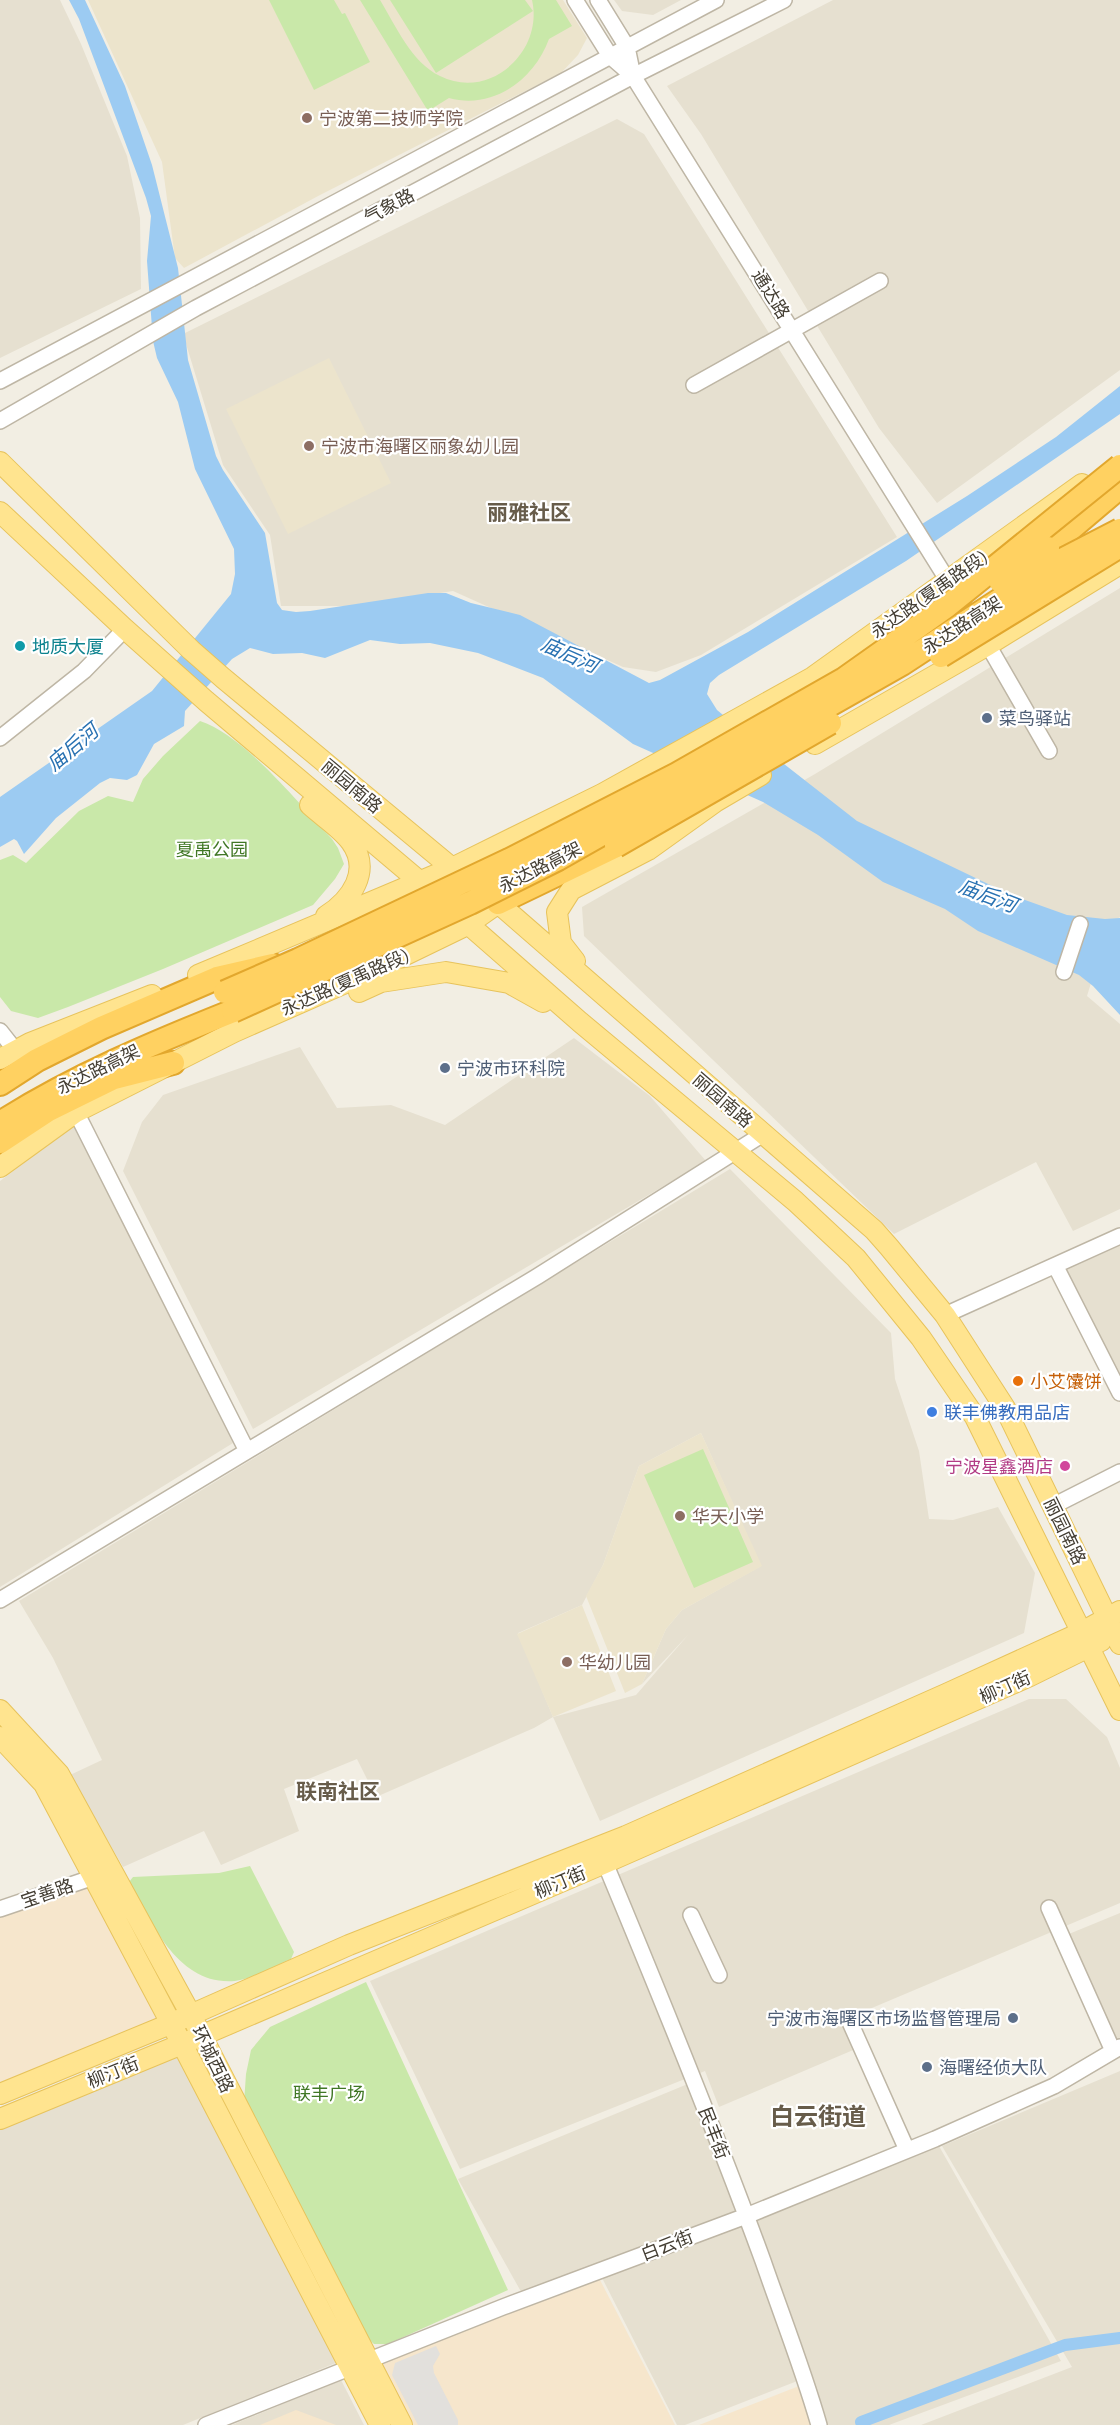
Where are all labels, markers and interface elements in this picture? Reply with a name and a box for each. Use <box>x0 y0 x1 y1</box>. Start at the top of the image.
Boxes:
place label: 宁波第二技师学院 <box>319 107 463 130</box>
marker: 宁波第二技师学院 <box>300 111 314 125</box>
street label: 气象路 <box>360 183 418 229</box>
street label: 通达路 <box>747 265 795 323</box>
place label: 宁波市海曙区丽象幼儿园 <box>321 435 519 458</box>
marker: 宁波市海曙区丽象幼儿园 <box>302 439 316 453</box>
district label: 丽雅社区 <box>487 498 571 526</box>
street label: 永达路(夏禹路段) <box>866 545 992 643</box>
street label: 永达路高架 <box>918 591 1006 659</box>
water label: 庙后河 <box>537 629 607 680</box>
place label: 地质大厦 <box>32 635 104 658</box>
marker: 地质大厦 <box>13 639 27 653</box>
place label: 菜鸟驿站 <box>999 707 1071 730</box>
marker: 菜鸟驿站 <box>980 711 994 725</box>
water label: 庙后河 <box>40 715 107 777</box>
street label: 丽园南路 <box>317 754 387 818</box>
street label: 永达路高架 <box>495 836 585 898</box>
park label: 夏禹公园 <box>176 838 248 861</box>
water label: 庙后河 <box>955 872 1025 920</box>
street label: 永达路(夏禹路段) <box>277 943 413 1021</box>
street label: 永达路高架 <box>53 1039 143 1099</box>
place label: 宁波市环科院 <box>457 1057 565 1080</box>
marker: 宁波市环科院 <box>438 1061 452 1075</box>
street label: 丽园南路 <box>688 1068 758 1132</box>
place label: 小艾馕饼 <box>1030 1370 1102 1393</box>
marker: 小艾馕饼 <box>1011 1374 1025 1388</box>
place label: 联丰佛教用品店 <box>944 1401 1070 1424</box>
marker: 联丰佛教用品店 <box>925 1405 939 1419</box>
place label: 宁波星鑫酒店 <box>945 1455 1053 1478</box>
marker: 宁波星鑫酒店 <box>1058 1459 1072 1473</box>
street label: 丽园南路 <box>1039 1494 1091 1568</box>
place label: 华天小学 <box>692 1505 764 1528</box>
marker: 华天小学 <box>673 1509 687 1523</box>
place label: 华幼儿园 <box>579 1651 651 1674</box>
marker: 华幼儿园 <box>560 1655 574 1669</box>
street label: 柳汀街 <box>976 1666 1034 1708</box>
district label: 联南社区 <box>296 1777 380 1805</box>
street label: 柳汀街 <box>531 1861 589 1903</box>
street label: 宝善路 <box>18 1873 76 1913</box>
place label: 宁波市海曙区市场监督管理局 <box>767 2007 1001 2030</box>
marker: 宁波市海曙区市场监督管理局 <box>1006 2011 1020 2025</box>
street label: 环城西路 <box>187 2022 239 2096</box>
street label: 柳汀街 <box>84 2051 142 2093</box>
place label: 海曙经侦大队 <box>939 2056 1047 2079</box>
marker: 海曙经侦大队 <box>920 2060 934 2074</box>
park label: 联丰广场 <box>293 2082 365 2105</box>
district label: 白云街道 <box>770 2100 866 2132</box>
street label: 民丰街 <box>694 2104 734 2162</box>
street label: 白云街 <box>638 2225 696 2265</box>

